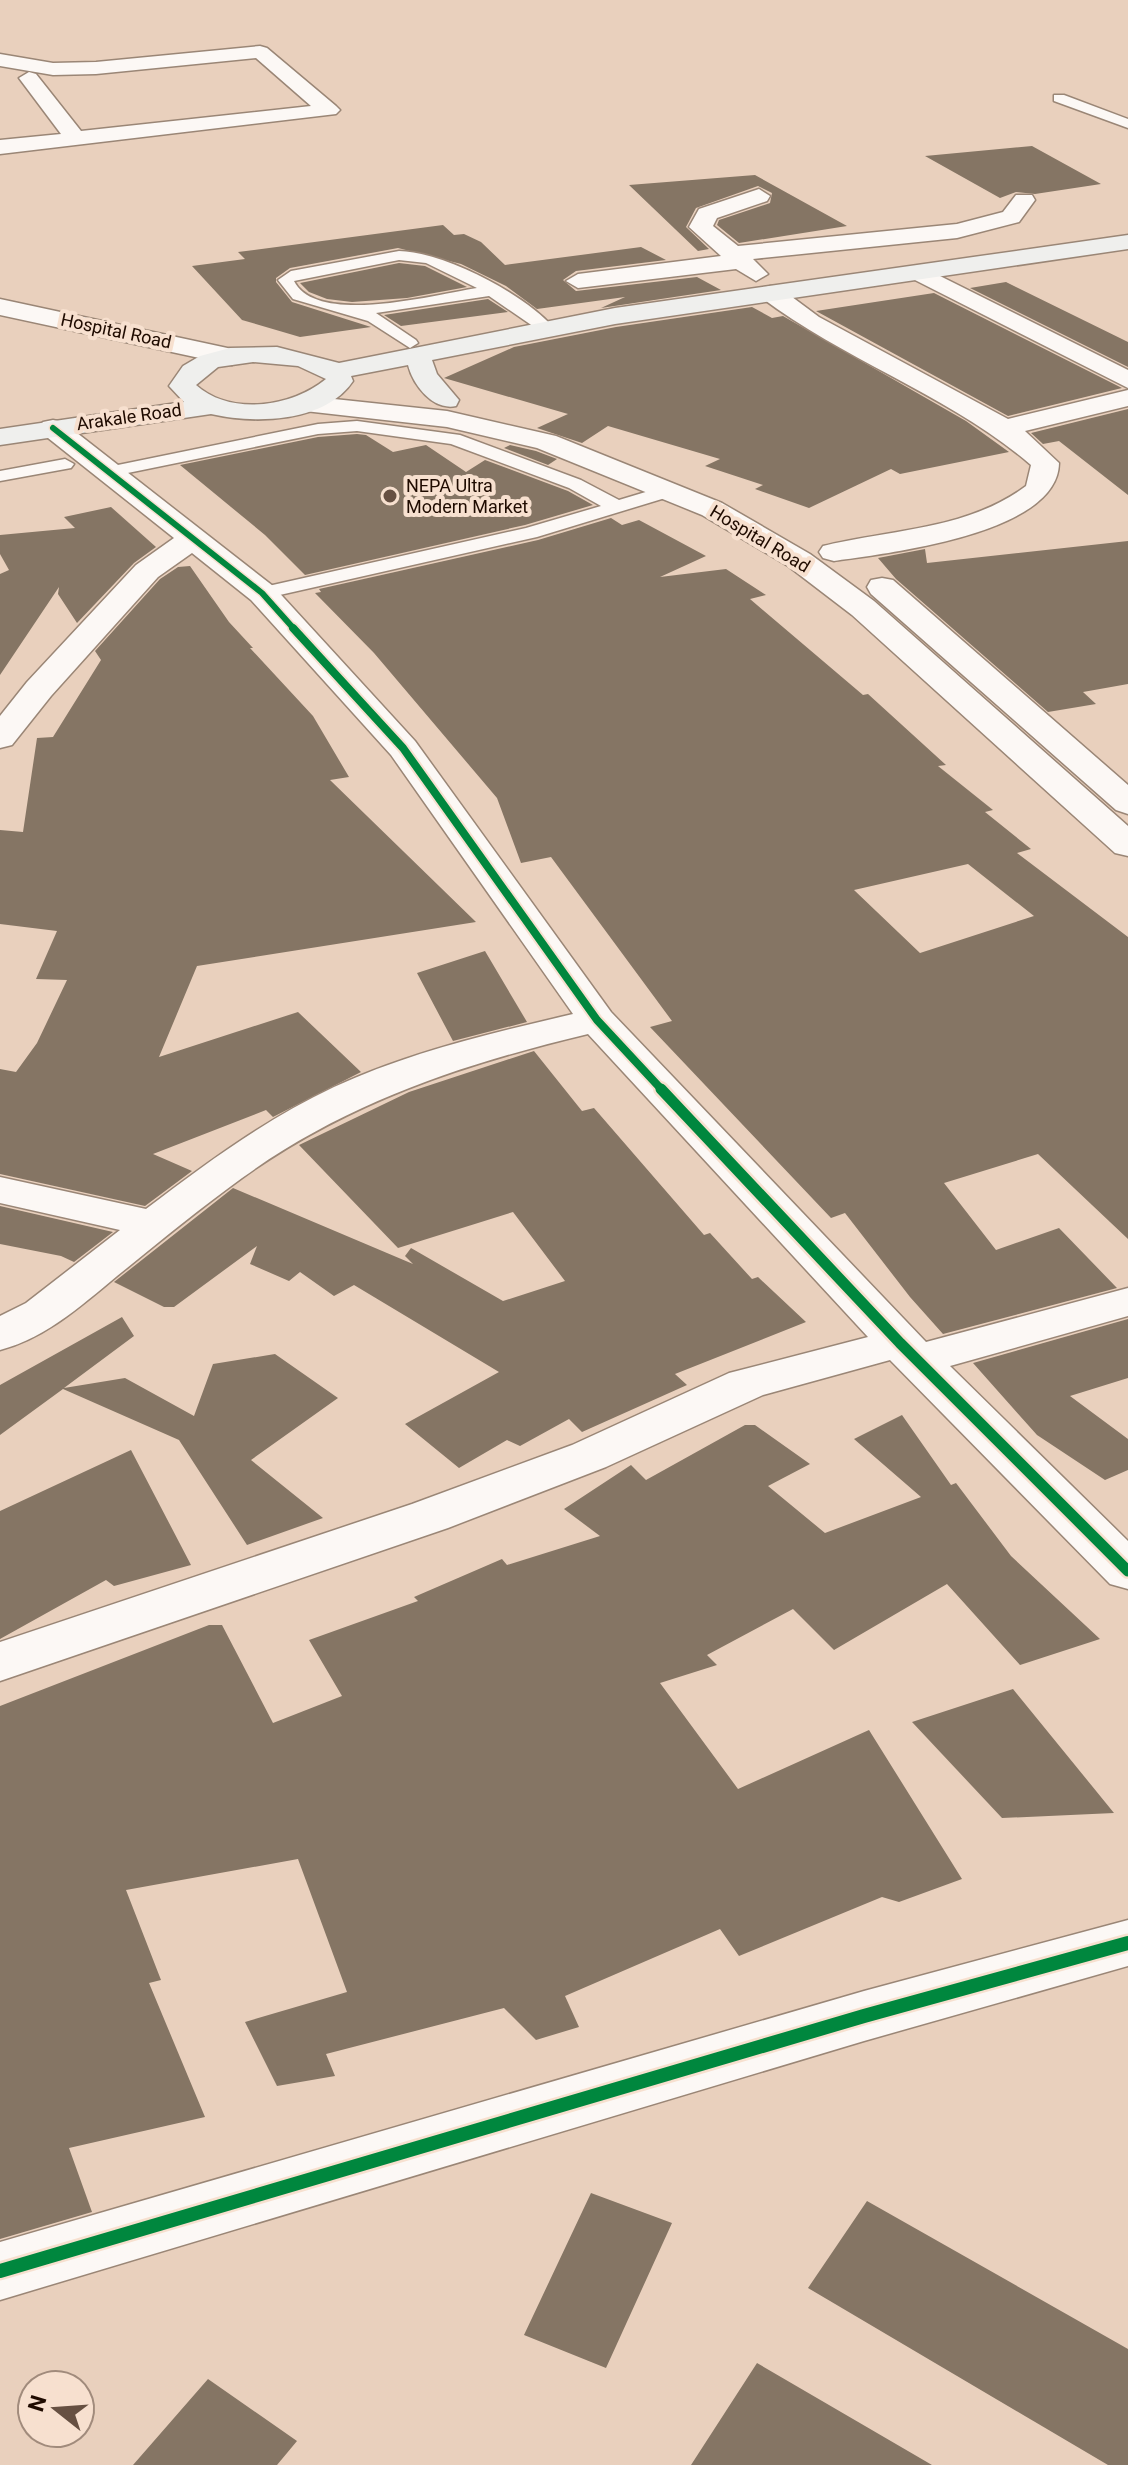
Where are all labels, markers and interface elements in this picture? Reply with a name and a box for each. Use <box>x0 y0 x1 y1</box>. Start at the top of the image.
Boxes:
street label: Hospital Road <box>59 309 173 352</box>
street label: Arakale Road <box>75 399 183 434</box>
place label: NEPA Ultra Modern Market <box>406 475 528 517</box>
marker: NEPA Ultra Modern Market <box>381 487 399 505</box>
street label: Hospital Road <box>707 501 814 577</box>
north arrow <box>16 2369 96 2449</box>
text: N <box>23 2392 52 2414</box>

